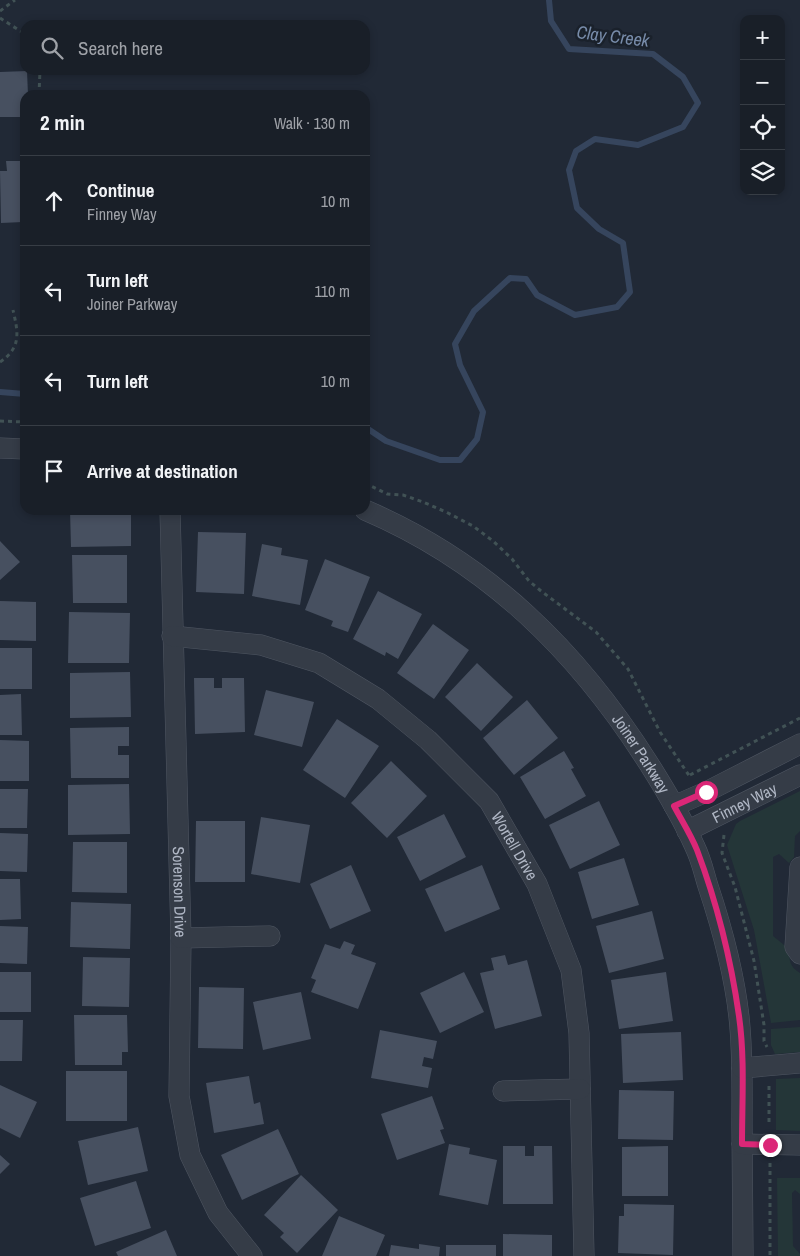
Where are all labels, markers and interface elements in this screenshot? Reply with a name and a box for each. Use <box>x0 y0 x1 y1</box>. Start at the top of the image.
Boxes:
map controls <box>740 15 785 195</box>
button: + <box>740 15 785 60</box>
water label: Clay Creek <box>575 19 651 53</box>
search box <box>20 20 370 75</box>
icon: search <box>38 34 66 62</box>
text: Search here <box>78 35 163 61</box>
button: − <box>740 60 785 105</box>
button: locate <box>740 105 785 150</box>
text: 2 min <box>40 108 85 137</box>
text: Walk · 130 m <box>274 112 350 134</box>
button: layers <box>740 150 785 195</box>
text: Continue <box>87 177 155 203</box>
icon: ahead <box>40 187 68 215</box>
text: 10 m <box>321 190 350 212</box>
text: Finney Way <box>87 203 157 225</box>
text: Turn left <box>87 267 148 293</box>
icon: left <box>40 277 68 305</box>
text: 110 m <box>314 280 350 302</box>
text: Joiner Parkway <box>87 293 177 315</box>
icon: left <box>40 367 68 395</box>
text: Turn left <box>87 368 148 394</box>
text: 10 m <box>321 370 350 392</box>
icon: arrive <box>40 457 68 485</box>
text: Arrive at destination <box>87 458 238 484</box>
street label: Joiner Parkway <box>607 709 676 797</box>
street label: Finney Way <box>708 777 781 828</box>
route start <box>695 781 718 804</box>
street label: Wortell Drive <box>486 808 543 884</box>
street label: Sorenson Drive <box>168 846 192 938</box>
route end <box>759 1134 782 1157</box>

